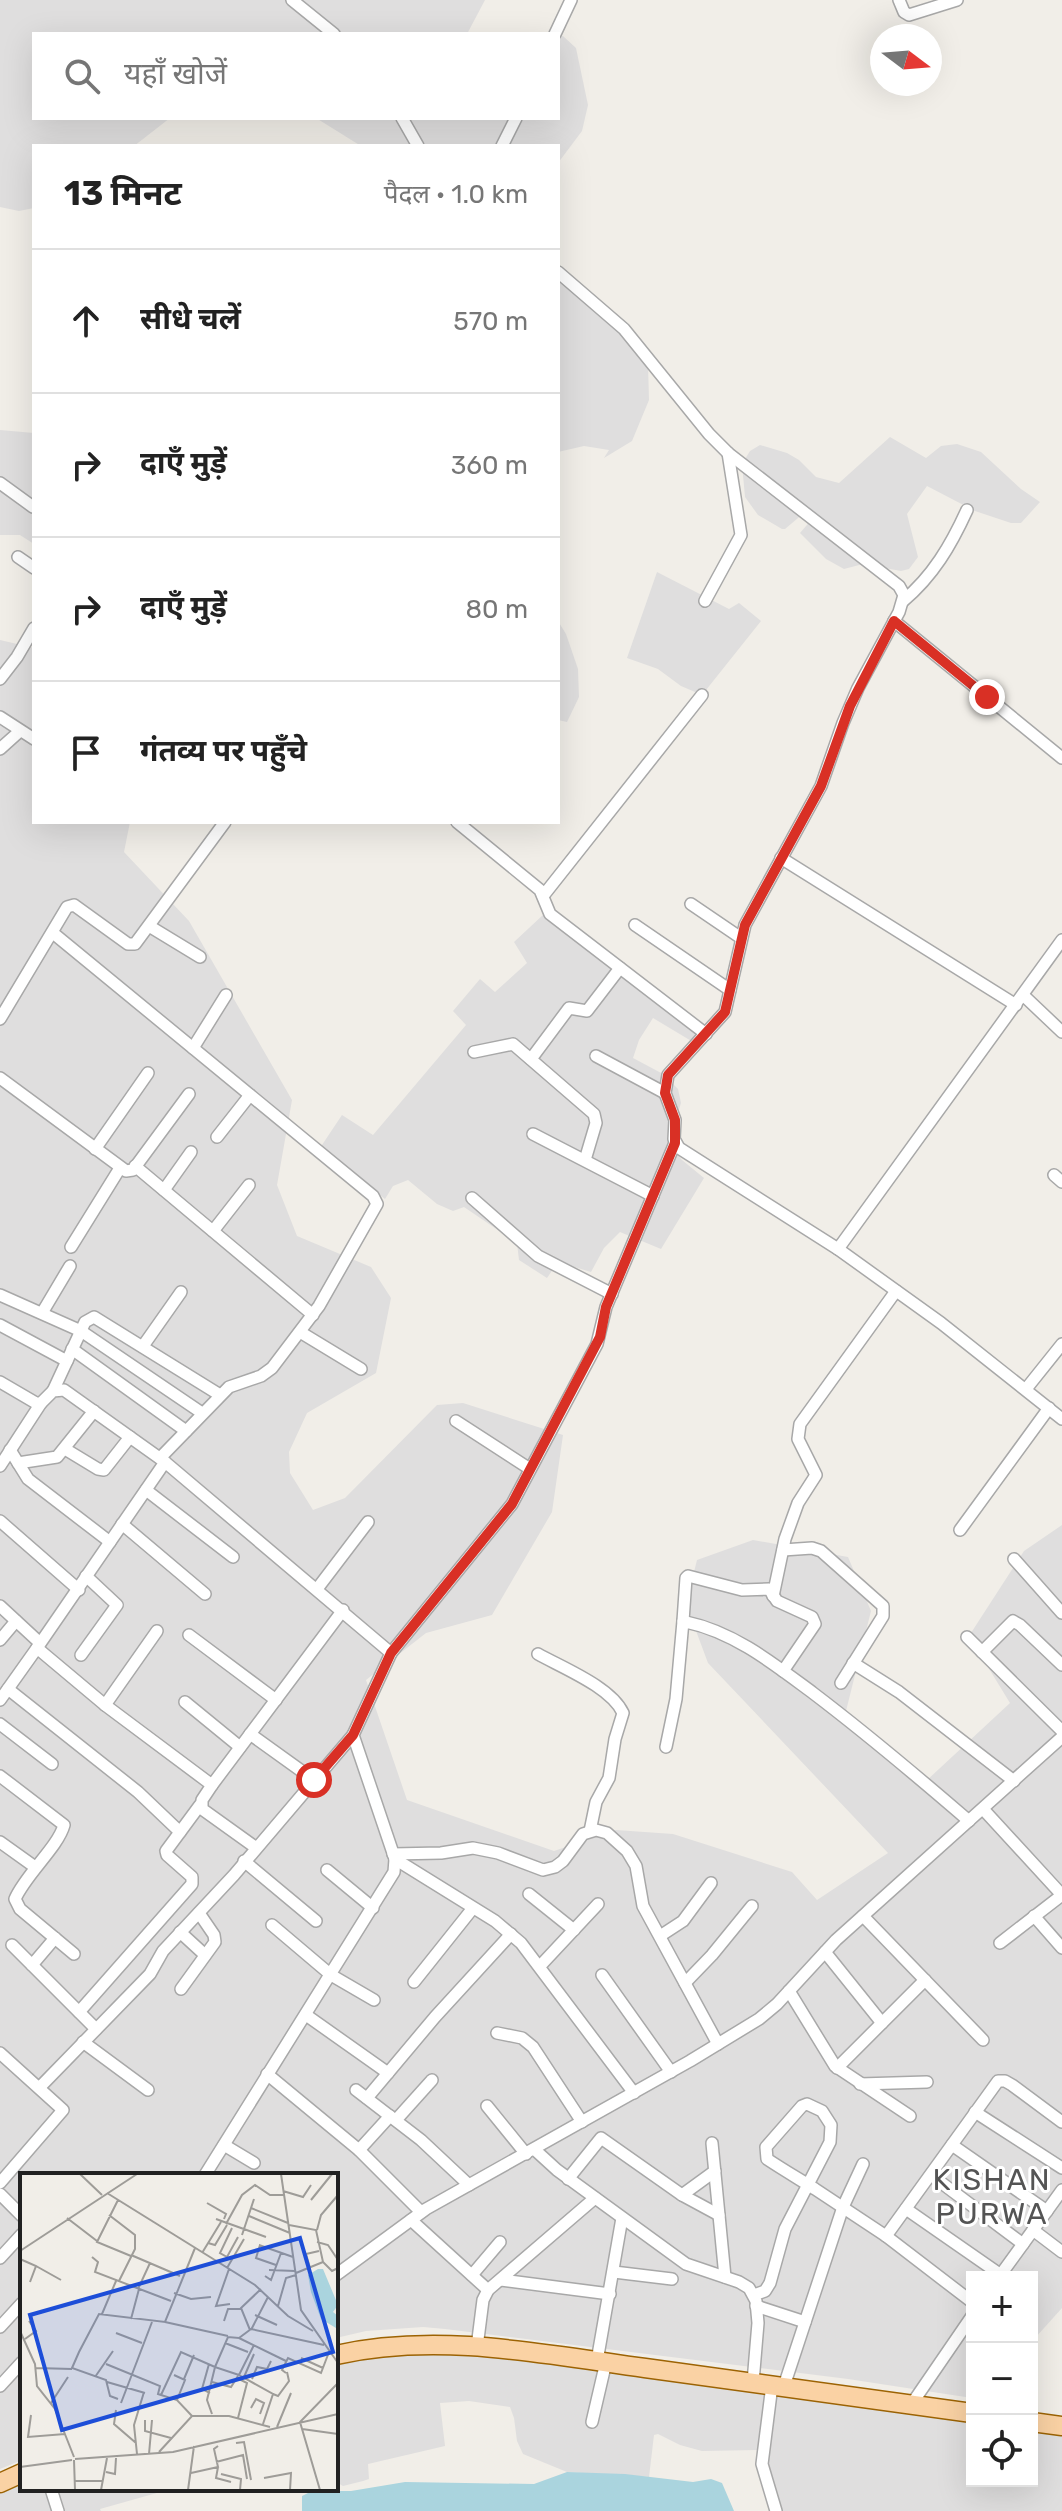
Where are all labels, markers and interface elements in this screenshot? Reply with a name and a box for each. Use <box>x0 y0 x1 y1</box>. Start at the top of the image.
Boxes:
north arrow <box>870 24 942 96</box>
search box <box>32 32 560 120</box>
icon: search <box>60 54 104 98</box>
text: यहाँ खोजें <box>124 56 227 92</box>
text: 13 मिनट <box>64 173 182 214</box>
text: पैदल · 1.0 km <box>384 179 528 210</box>
icon: ahead <box>64 299 108 343</box>
text: सीधे चलें <box>140 301 241 337</box>
text: 570 m <box>453 306 528 337</box>
icon: right <box>64 443 108 487</box>
text: दाएँ मुड़ें <box>140 445 227 481</box>
text: 360 m <box>451 450 528 481</box>
icon: right <box>64 587 108 631</box>
text: दाएँ मुड़ें <box>140 589 227 625</box>
text: 80 m <box>465 594 528 625</box>
route end <box>969 679 1005 715</box>
icon: arrive <box>64 731 108 775</box>
text: गंतव्य पर पहुँचे <box>140 733 307 769</box>
route start <box>296 1762 332 1798</box>
district label: KISHAN PURWA <box>932 2162 1052 2232</box>
inset map <box>20 2173 338 2491</box>
map controls <box>966 2271 1038 2487</box>
button: + <box>966 2271 1038 2343</box>
button: − <box>966 2343 1038 2415</box>
button: locate <box>966 2415 1038 2487</box>

